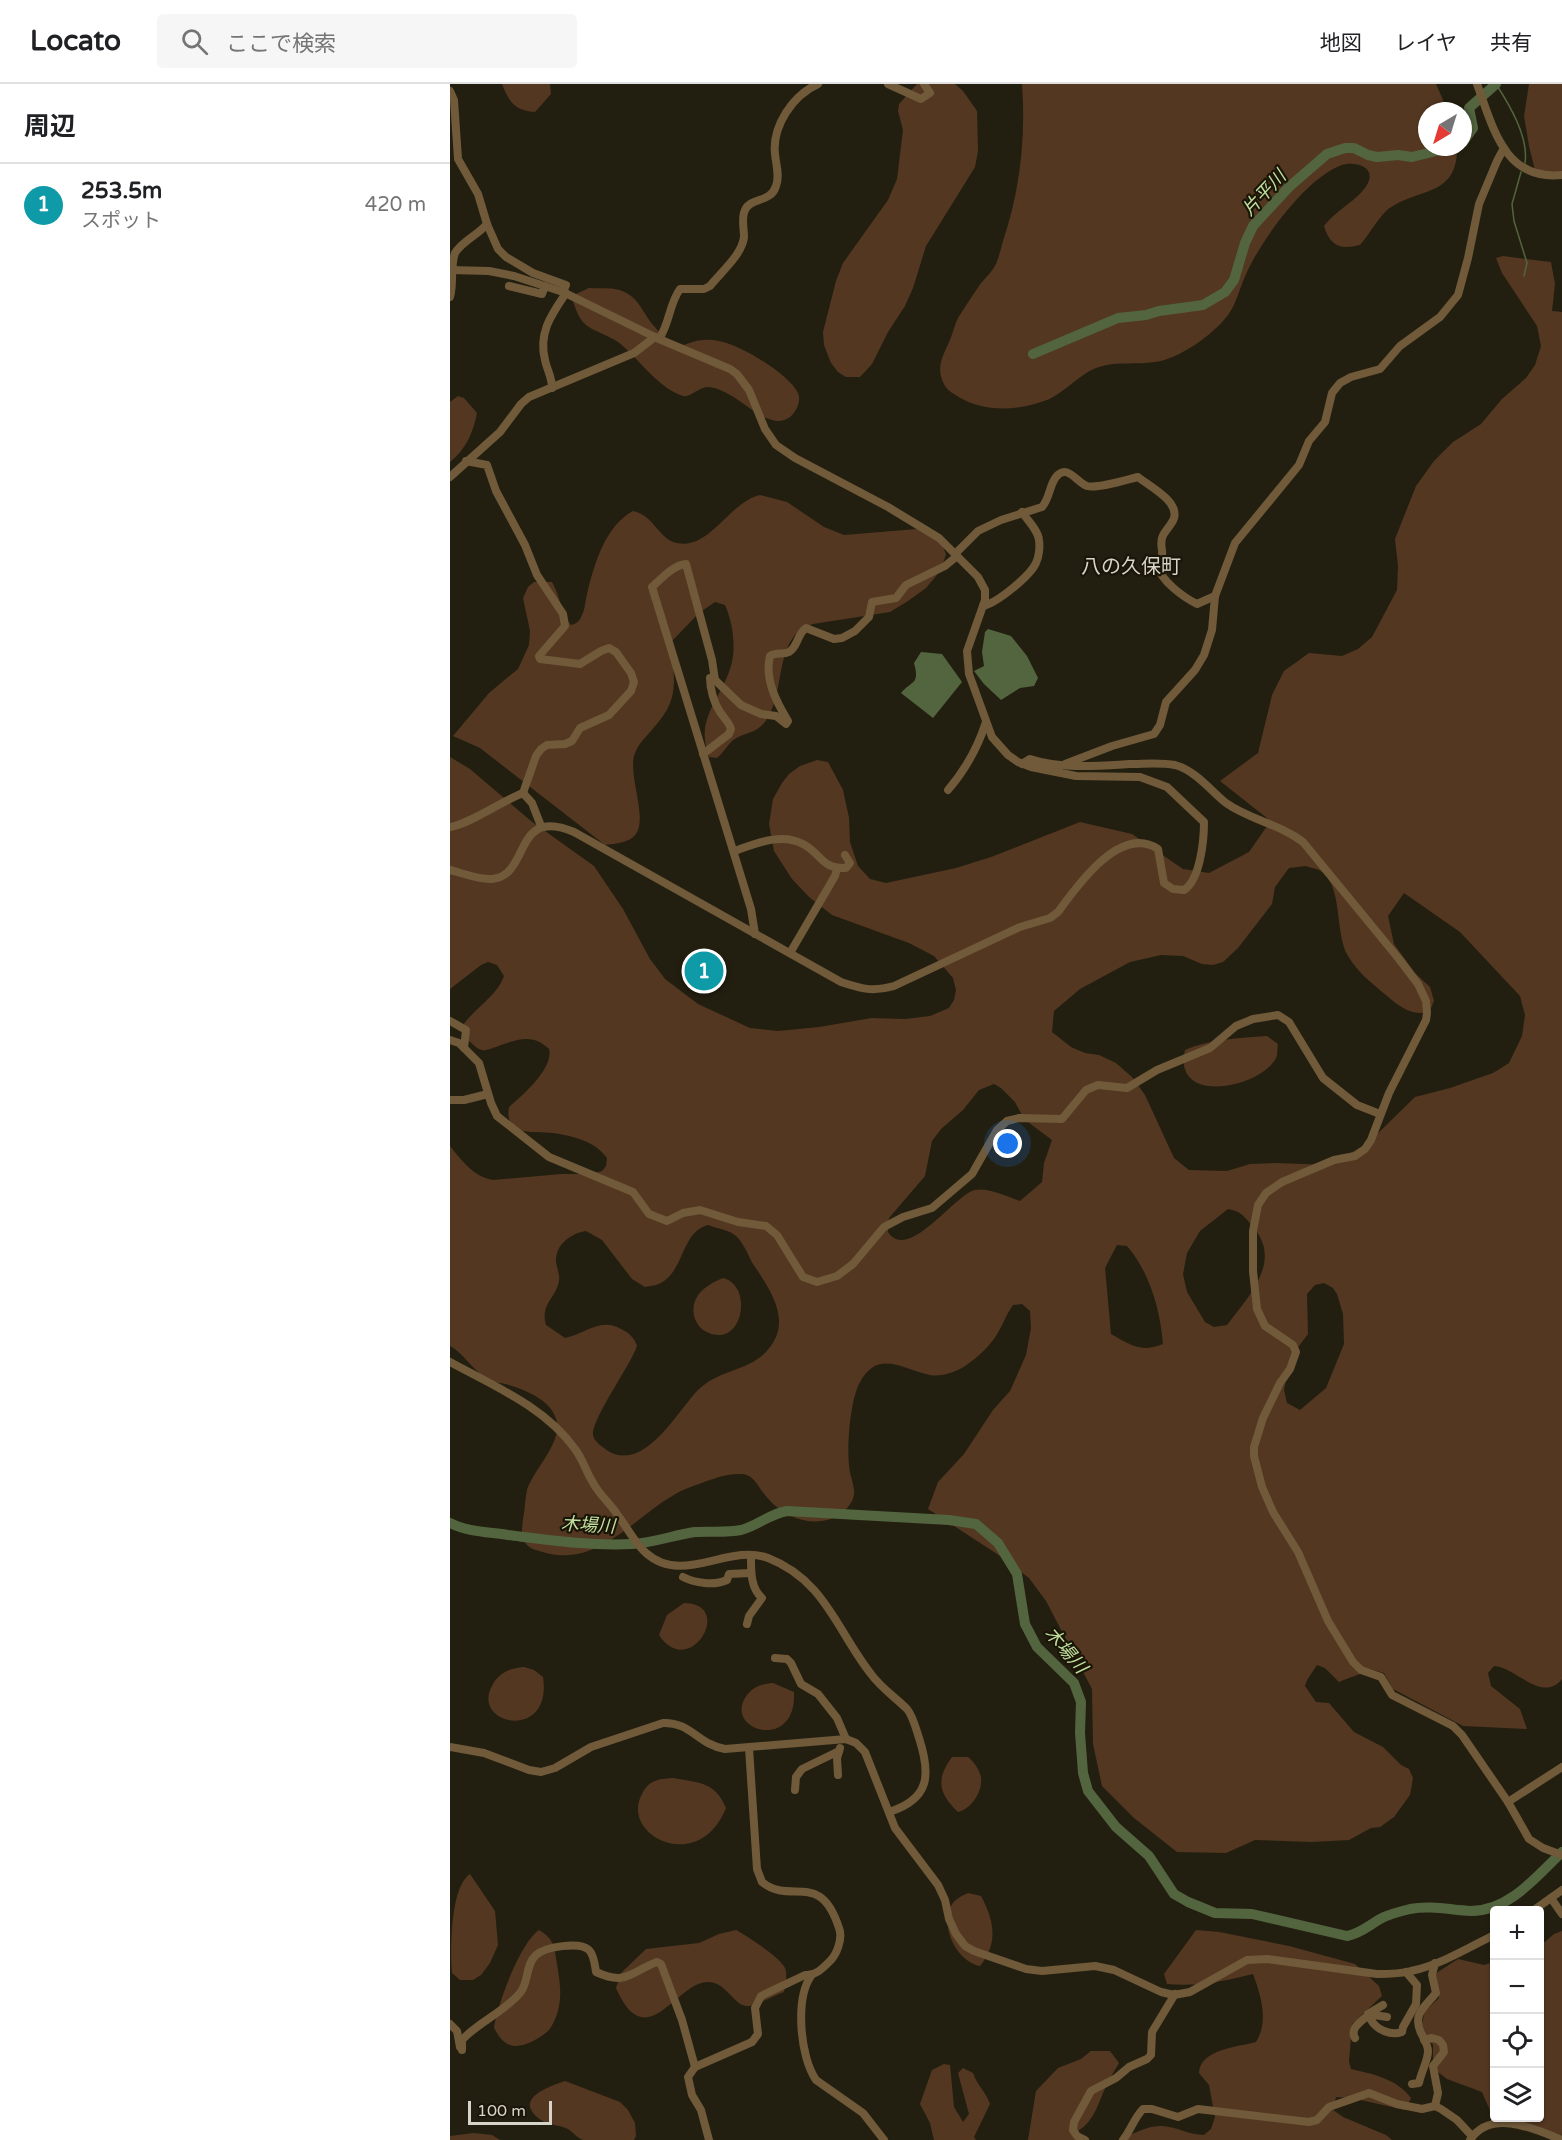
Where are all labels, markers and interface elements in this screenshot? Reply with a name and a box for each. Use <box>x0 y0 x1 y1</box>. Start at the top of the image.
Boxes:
search box <box>157 14 577 68</box>
text: Locato <box>30 24 121 58</box>
icon: search <box>178 25 211 58</box>
text: ここで検索 <box>226 31 336 57</box>
text: 地図 <box>1320 31 1362 56</box>
text: レイヤ <box>1395 31 1457 56</box>
text: 共有 <box>1490 31 1532 56</box>
north arrow <box>1418 102 1472 156</box>
text: 周辺 <box>24 111 76 142</box>
water label: 片平川 <box>1238 164 1292 220</box>
text: 253.5m <box>81 178 162 204</box>
text: 1 <box>37 193 50 217</box>
text: 420 m <box>365 193 426 217</box>
text: スポット <box>81 209 161 233</box>
district label: 八の久保町 <box>1081 555 1181 579</box>
pin: 1 <box>684 948 724 994</box>
your location <box>993 1129 1022 1158</box>
water label: 木場川 <box>560 1513 618 1538</box>
water label: 木場川 <box>1040 1622 1093 1679</box>
map controls <box>1490 1906 1544 2122</box>
button: + <box>1490 1906 1544 1960</box>
button: − <box>1490 1960 1544 2014</box>
button: locate <box>1490 2014 1544 2068</box>
button: layers <box>1490 2068 1544 2122</box>
scale bar <box>468 2098 552 2126</box>
text: 100 m <box>477 2101 526 2121</box>

